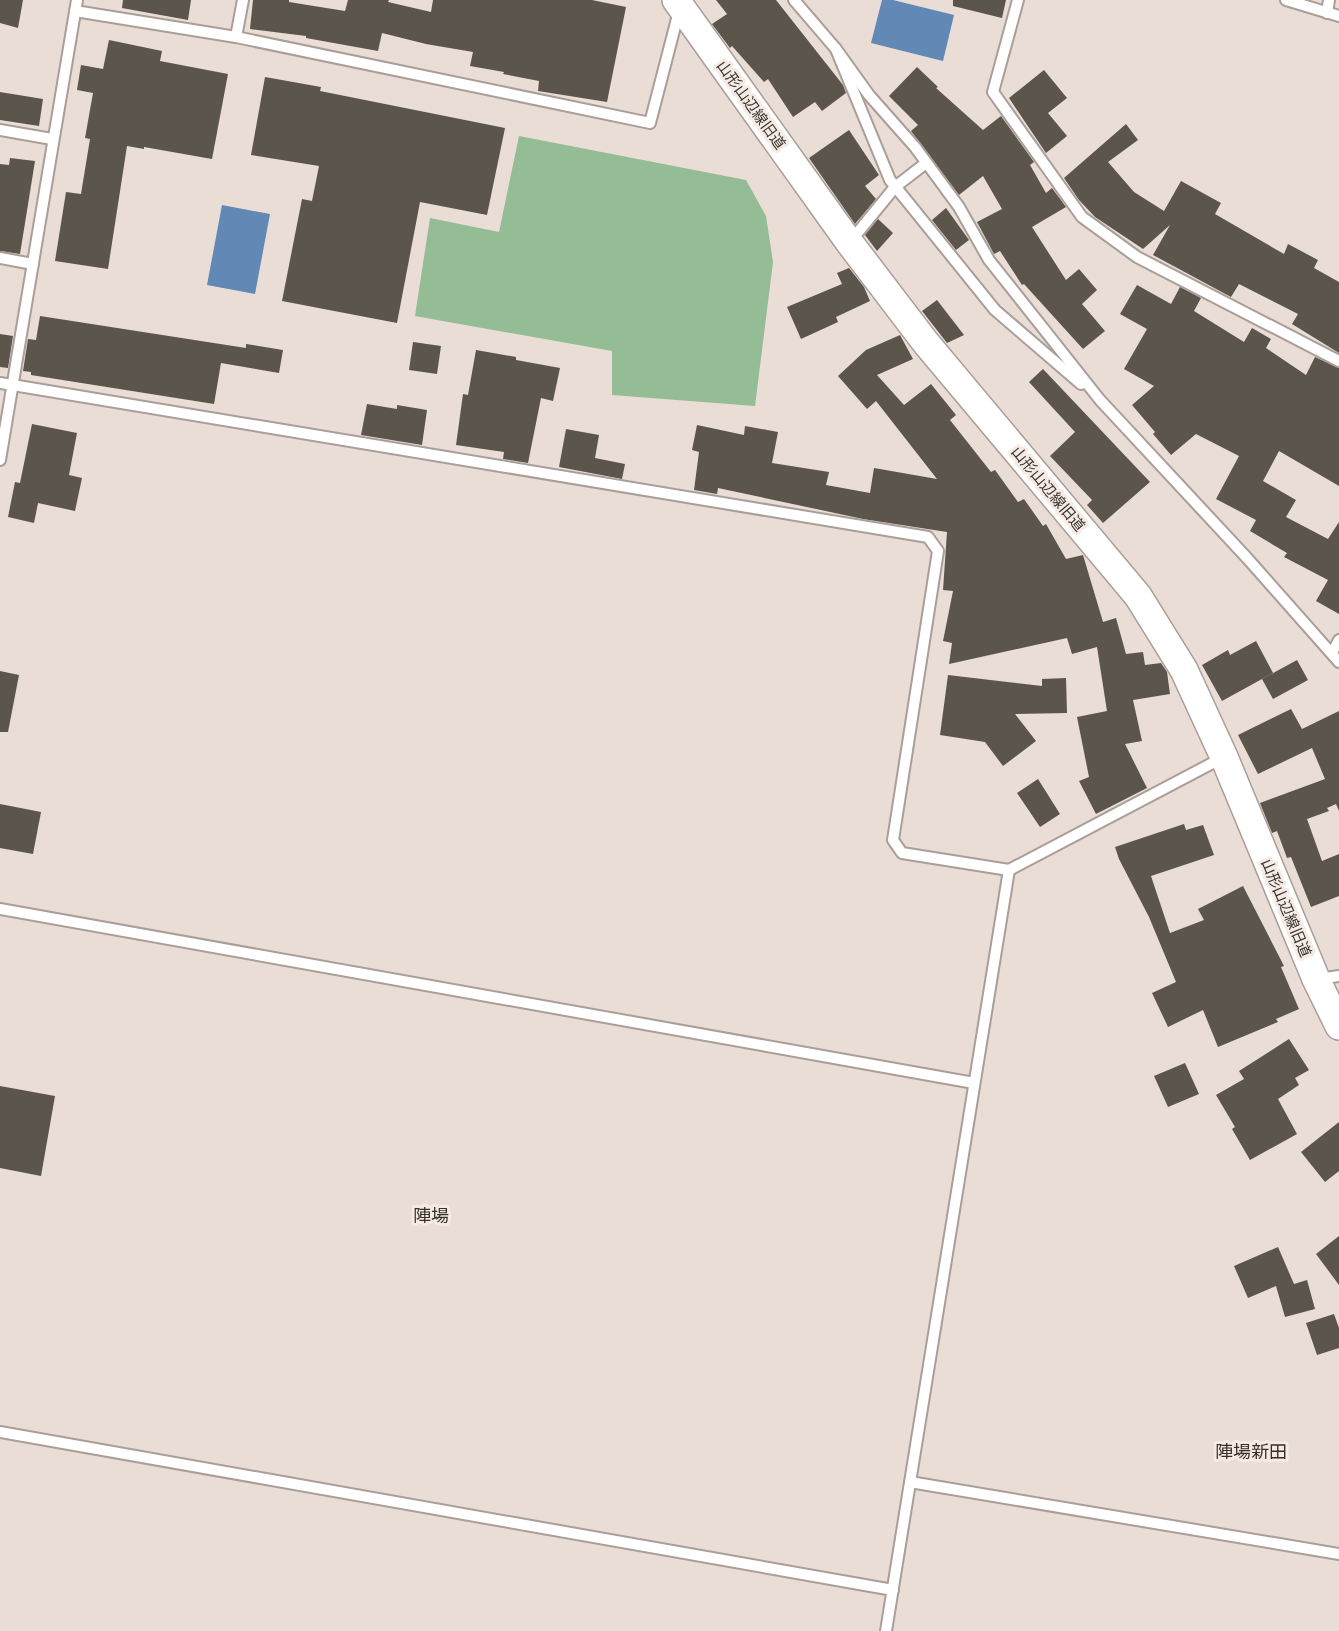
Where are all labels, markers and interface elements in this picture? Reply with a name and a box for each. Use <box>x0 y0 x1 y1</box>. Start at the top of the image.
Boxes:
street label: 山形山辺線旧道 <box>713 57 789 153</box>
street label: 山形山辺線旧道 <box>1007 443 1089 535</box>
street label: 山形山辺線旧道 <box>1257 856 1315 960</box>
district label: 陣場 <box>413 1205 449 1227</box>
district label: 陣場新田 <box>1215 1441 1287 1463</box>

